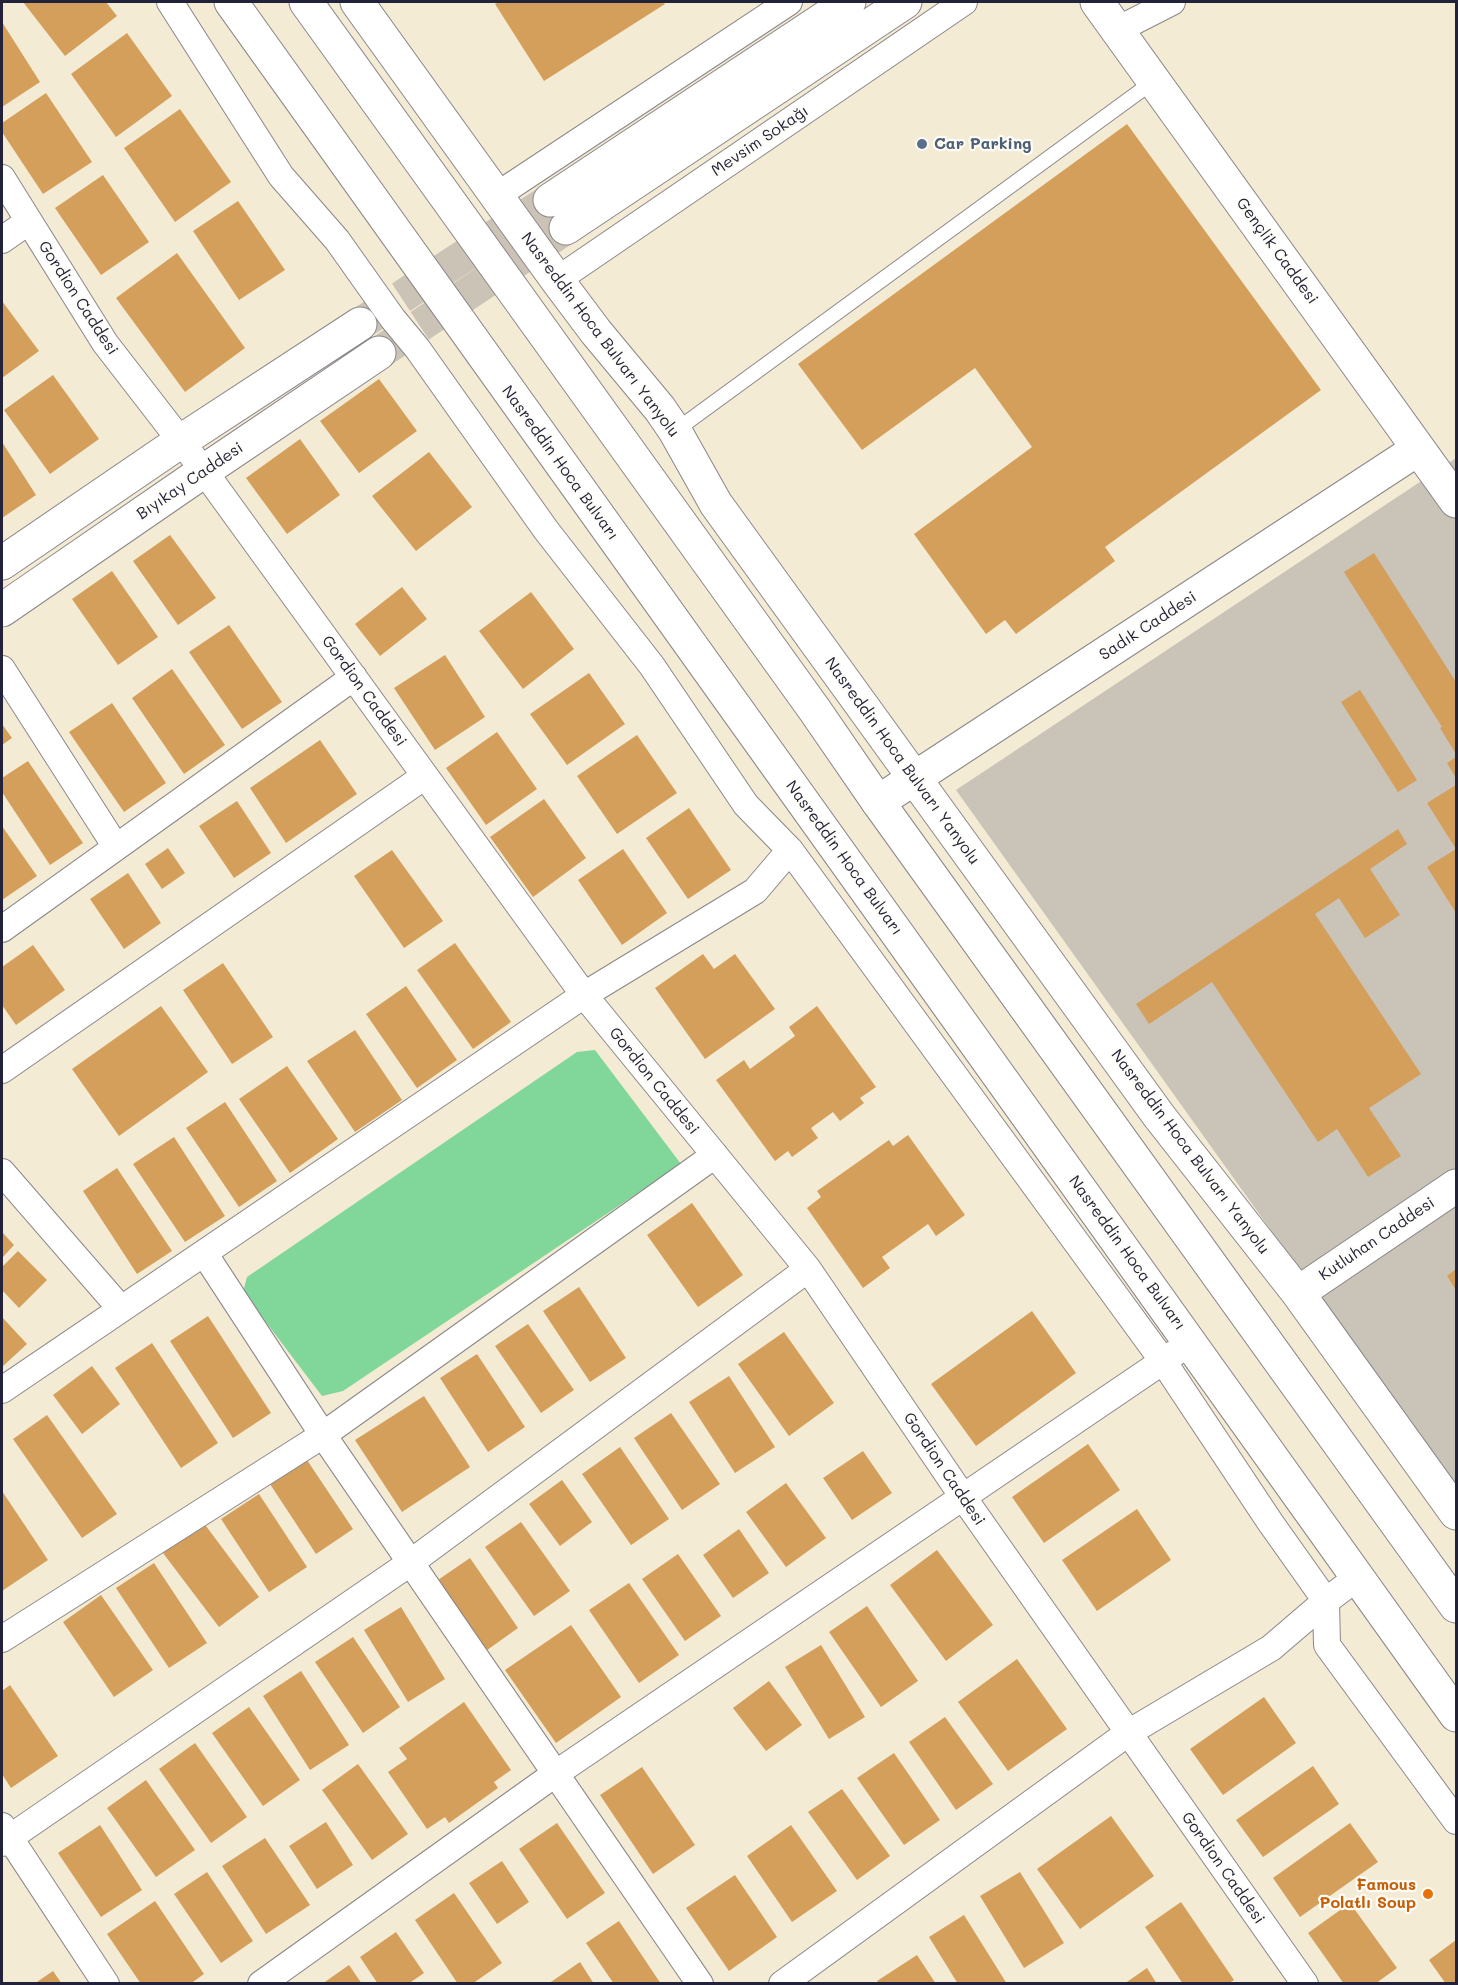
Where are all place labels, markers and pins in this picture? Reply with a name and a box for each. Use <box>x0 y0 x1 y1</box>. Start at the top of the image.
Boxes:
place label: Car Parking <box>934 134 1032 154</box>
marker: Car Parking <box>915 137 929 151</box>
place label: Famous Polatlı Soup <box>1319 1875 1416 1913</box>
marker: Famous Polatlı Soup <box>1421 1887 1435 1901</box>

